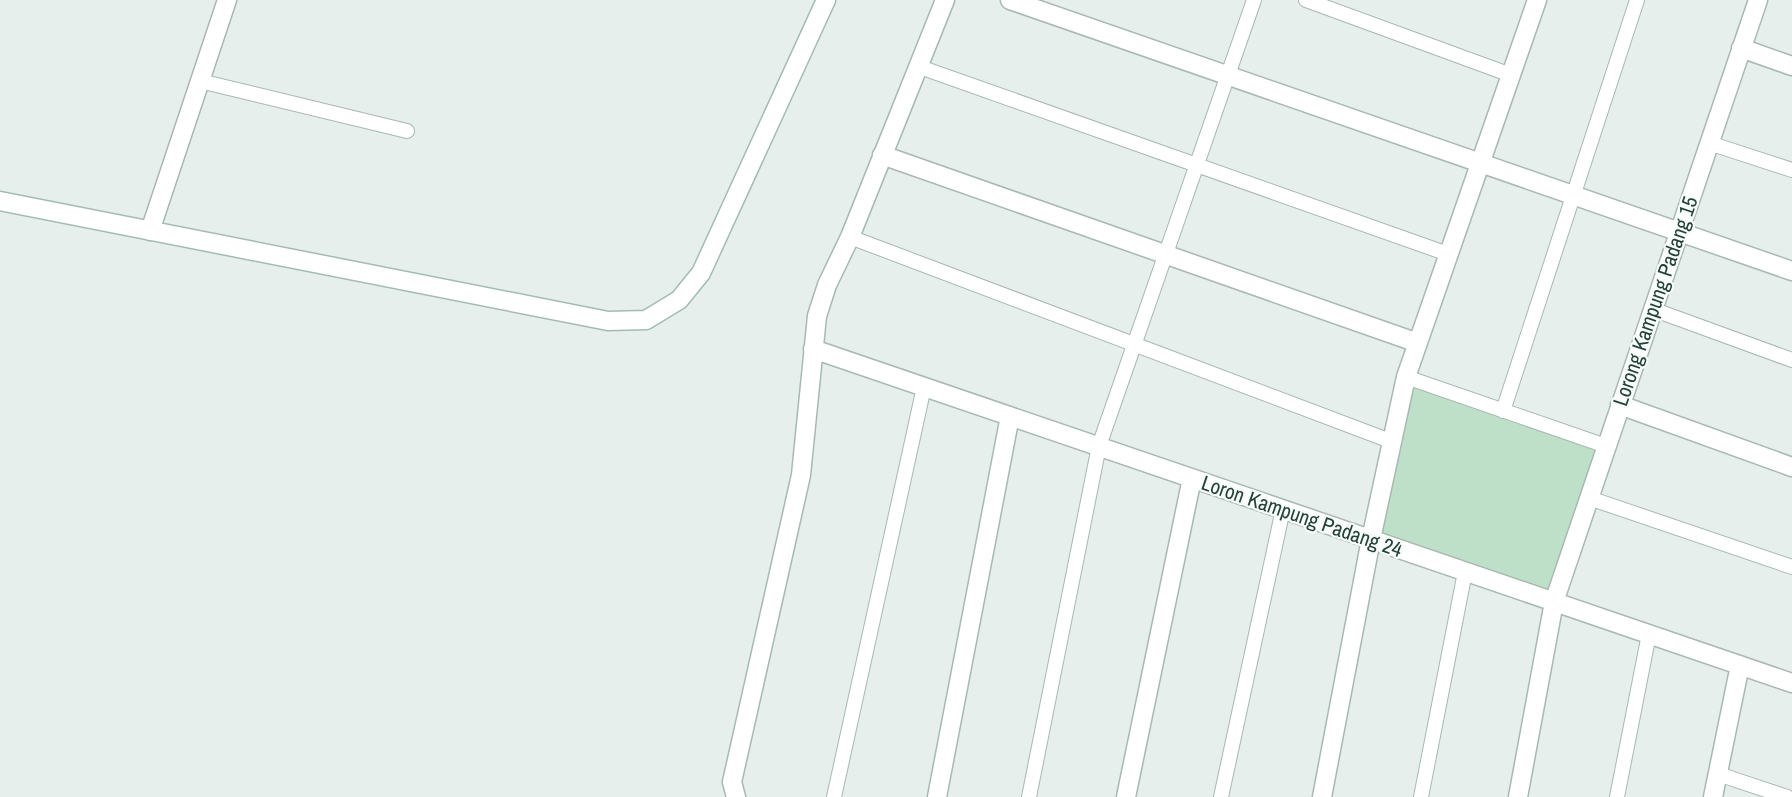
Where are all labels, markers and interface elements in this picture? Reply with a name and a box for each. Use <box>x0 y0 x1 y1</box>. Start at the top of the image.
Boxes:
street label: Lorong Kampung Padang 15 <box>1605 192 1705 410</box>
street label: Loron Kampung Padang 24 <box>1198 468 1407 564</box>

